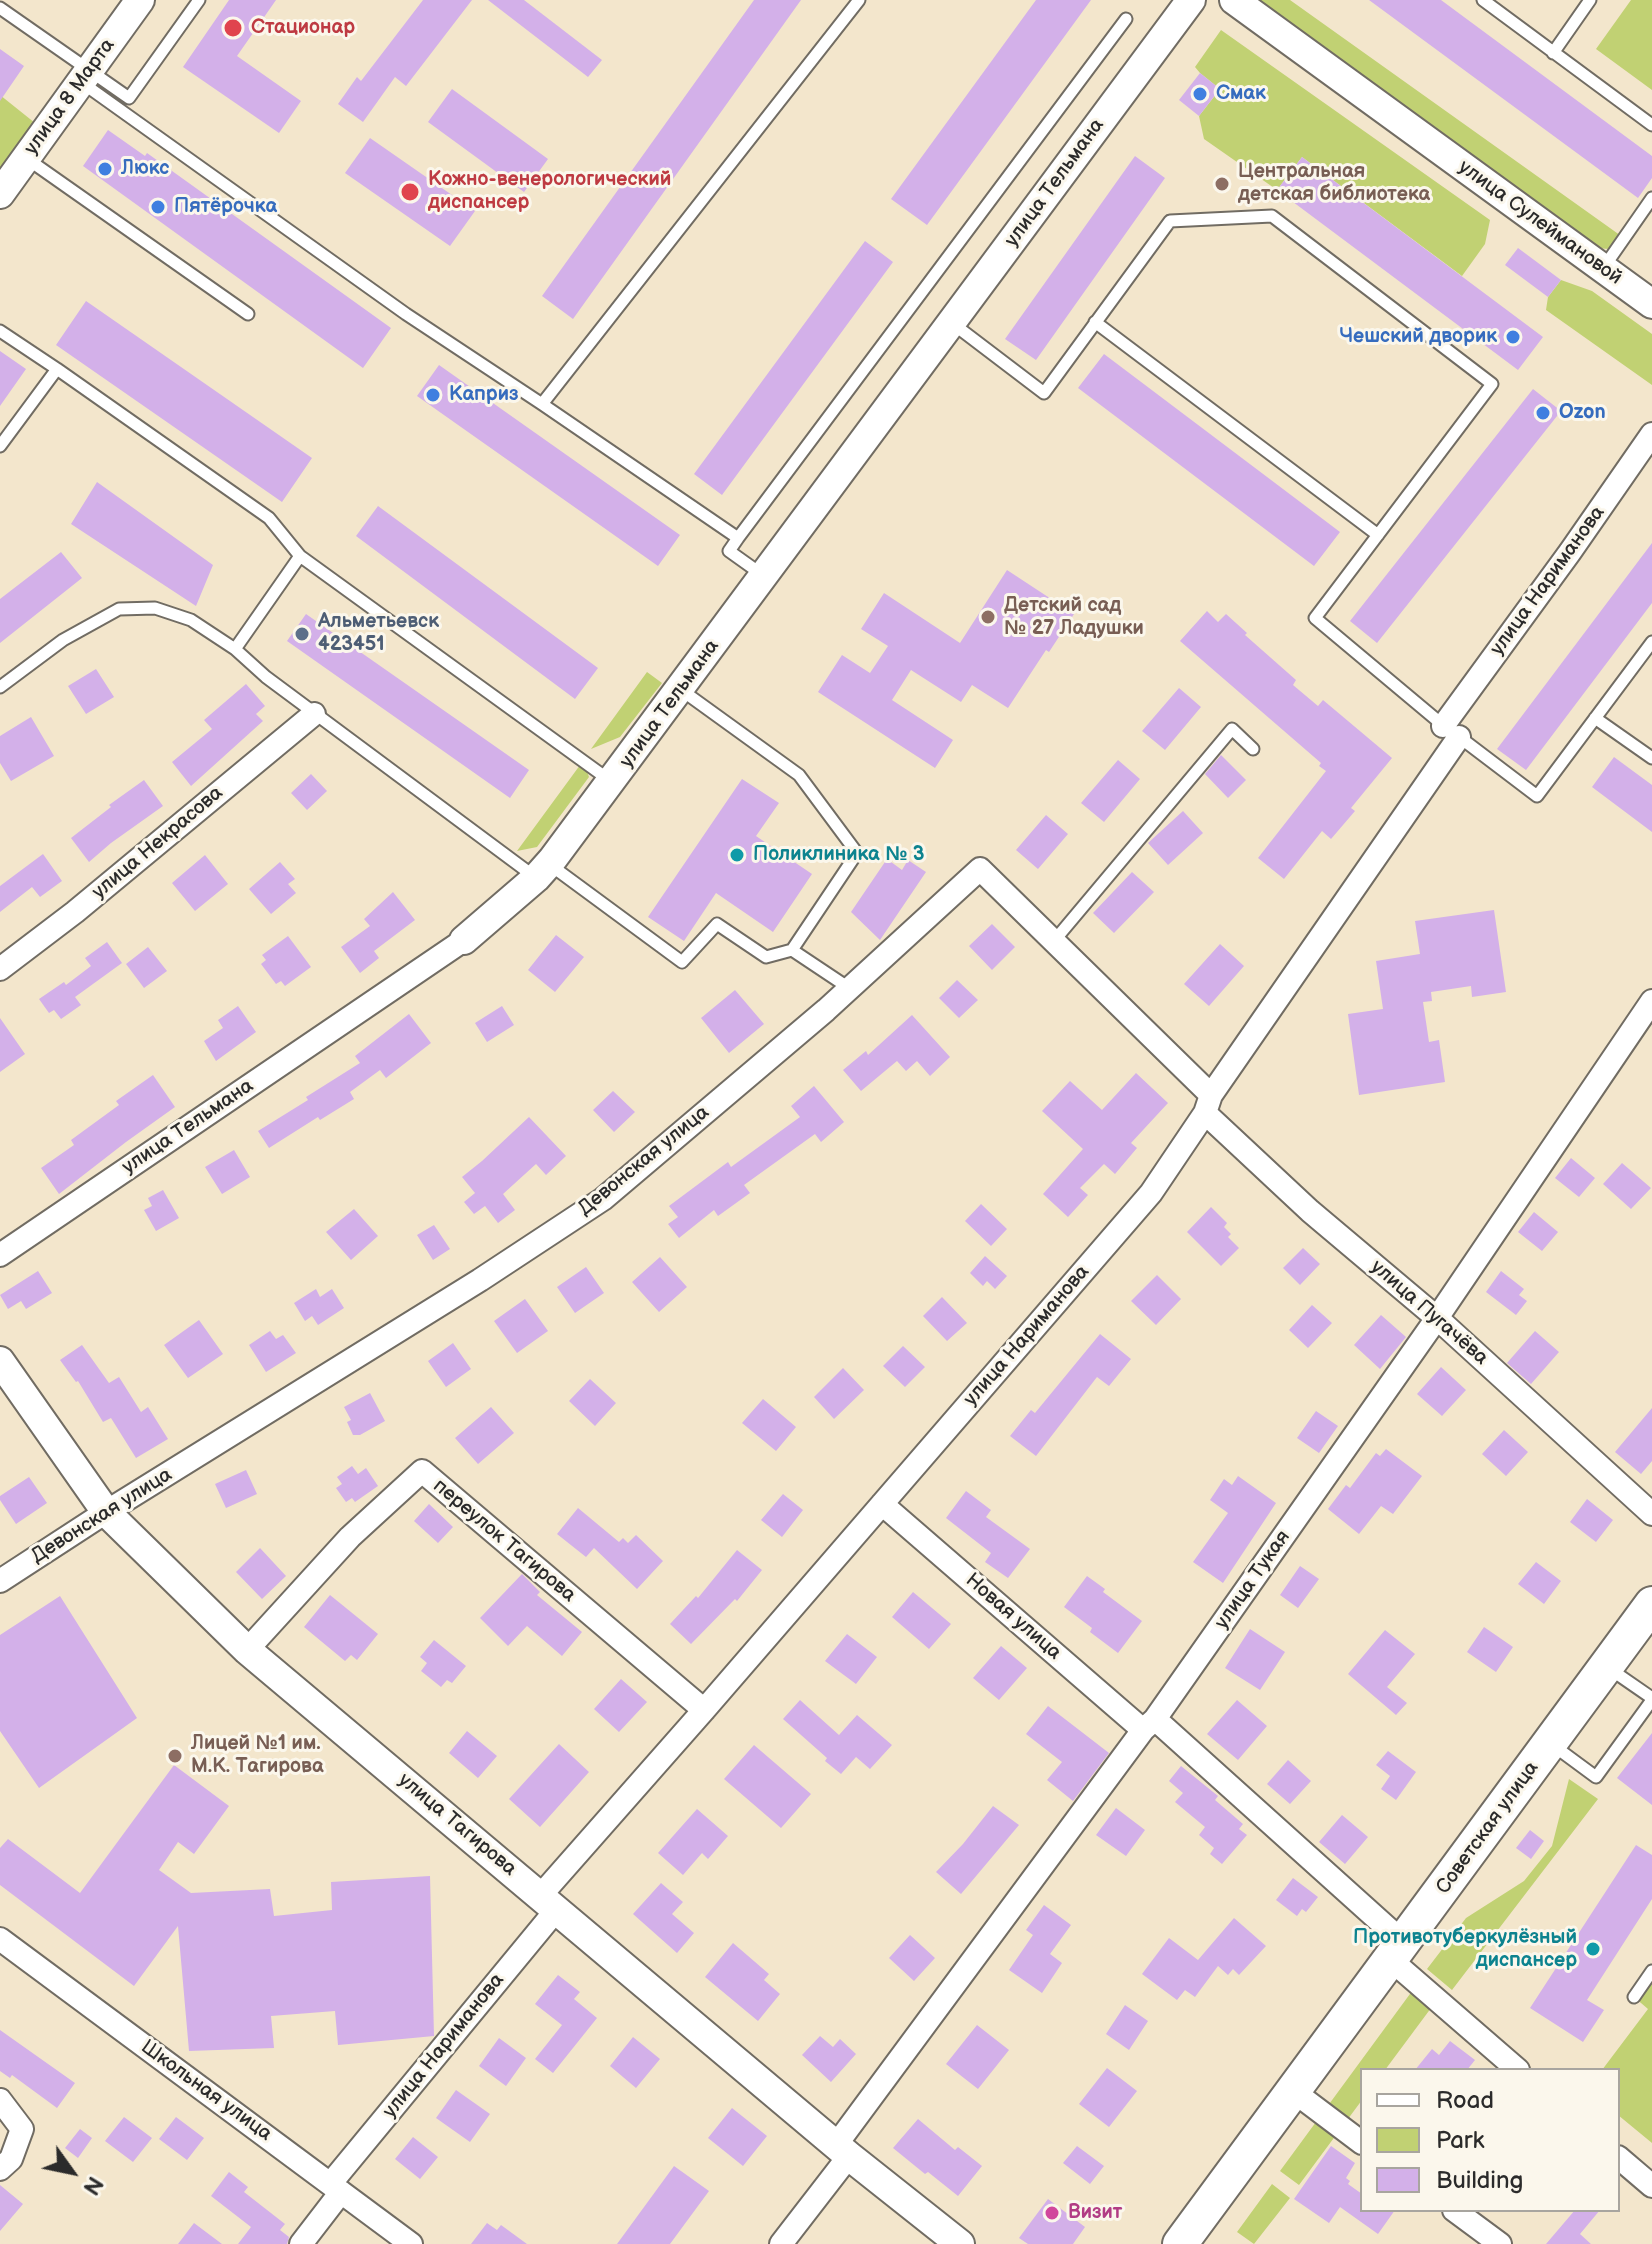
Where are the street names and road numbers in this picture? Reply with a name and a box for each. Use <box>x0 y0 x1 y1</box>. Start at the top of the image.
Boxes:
street label: улица 8 Марта <box>20 34 120 160</box>
street label: улица Тельмана <box>1000 114 1110 252</box>
street label: улица Сулеймановой <box>1453 156 1627 290</box>
street label: улица Нариманова <box>1486 502 1610 660</box>
street label: улица Тельмана <box>615 635 725 773</box>
street label: улица Некрасова <box>88 781 228 905</box>
street label: улица Тельмана <box>118 1074 258 1180</box>
street label: Девонская улица <box>574 1101 714 1221</box>
street label: улица Пугачёва <box>1365 1255 1493 1371</box>
street label: улица Нариманова <box>959 1261 1095 1411</box>
street label: Девонская улица <box>27 1463 177 1569</box>
street label: переулок Тагирова <box>428 1474 580 1608</box>
street label: улица Тукая <box>1210 1526 1296 1634</box>
street label: Новая улица <box>960 1569 1066 1665</box>
street label: Советская улица <box>1432 1757 1544 1899</box>
street label: улица Тагирова <box>393 1769 521 1881</box>
street label: улица Нариманова <box>378 1969 510 2123</box>
street label: Школьная улица <box>136 2035 276 2147</box>

